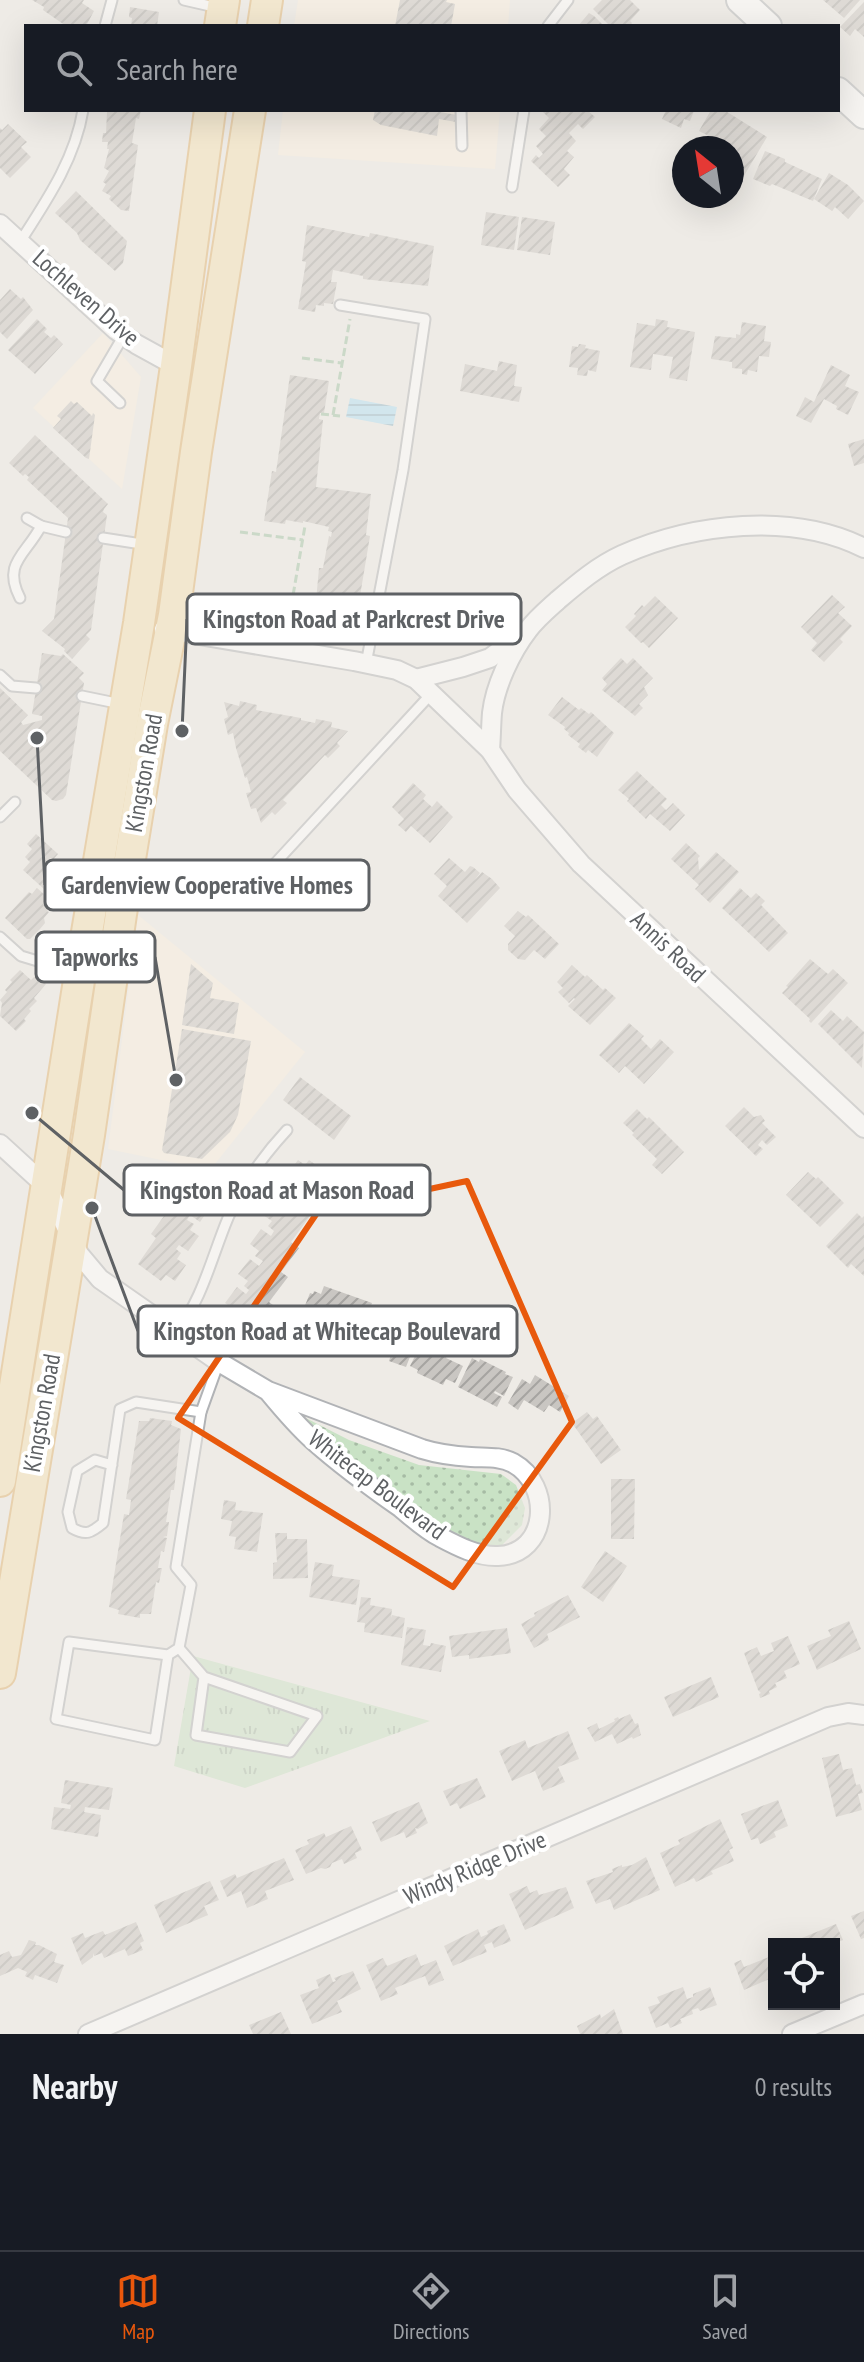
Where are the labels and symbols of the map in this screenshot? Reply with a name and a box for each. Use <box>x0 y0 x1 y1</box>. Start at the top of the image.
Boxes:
north arrow <box>672 136 744 208</box>
street label: Lochleven Drive <box>26 243 146 353</box>
callout: Kingston Road at Parkcrest Drive <box>187 594 521 644</box>
text: Kingston Road at Parkcrest Drive <box>203 602 505 635</box>
street label: Kingston Road <box>118 711 169 834</box>
callout: Gardenview Cooperative Homes <box>45 860 369 910</box>
text: Gardenview Cooperative Homes <box>61 868 353 901</box>
street label: Annis Road <box>624 904 712 989</box>
callout: Tapworks <box>36 932 155 982</box>
text: Tapworks <box>52 940 138 973</box>
callout: Kingston Road at Mason Road <box>124 1165 430 1215</box>
text: Kingston Road at Mason Road <box>140 1173 414 1206</box>
callout: Kingston Road at Whitecap Boulevard <box>138 1306 517 1356</box>
text: Kingston Road at Whitecap Boulevard <box>153 1314 501 1347</box>
street label: Kingston Road <box>16 1351 67 1474</box>
street label: Whitecap Boulevard <box>302 1423 452 1547</box>
street label: Windy Ridge Drive <box>399 1824 551 1911</box>

